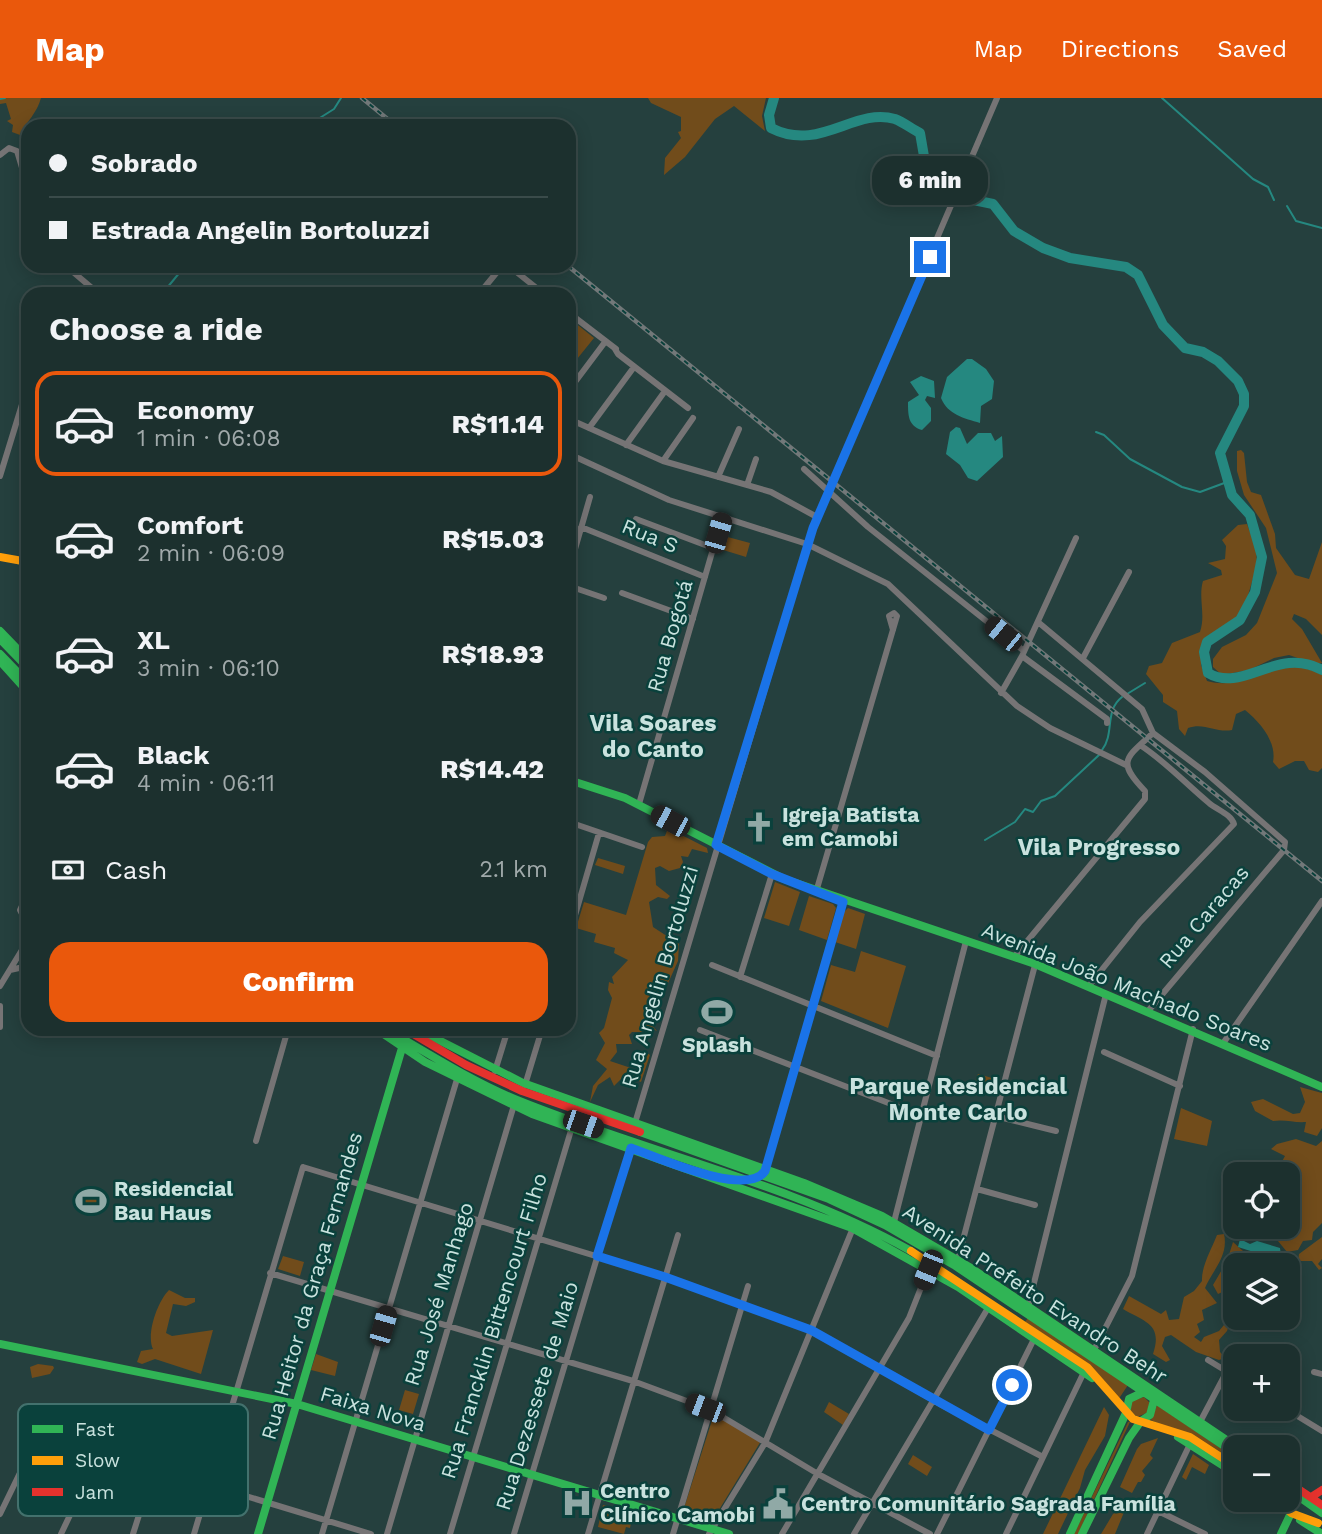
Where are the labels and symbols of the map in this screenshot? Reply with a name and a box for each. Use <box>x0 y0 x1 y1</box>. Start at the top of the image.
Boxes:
callout: 6 min <box>872 156 988 204</box>
route end <box>914 241 946 273</box>
car <box>703 510 734 556</box>
street label: Rua S <box>618 513 682 558</box>
street label: Rua Bogotá <box>642 577 698 695</box>
car <box>981 613 1026 655</box>
district label: Vila Soares do Canto <box>590 710 716 763</box>
car <box>647 802 694 840</box>
place label: Igreja Batista em Camobi <box>782 802 920 851</box>
church icon: Igreja Batista em Camobi <box>742 810 776 844</box>
district label: Vila Progresso <box>1018 834 1180 861</box>
street label: Rua Caracas <box>1153 860 1254 973</box>
street label: Rua Angelin Bortoluzzi <box>616 863 703 1091</box>
street label: Avenida João Machado Soares <box>979 917 1276 1056</box>
sports icon: Splash <box>700 995 734 1029</box>
place label: Splash <box>682 1032 752 1057</box>
district label: Parque Residencial Monte Carlo <box>849 1073 1067 1126</box>
car <box>560 1107 607 1141</box>
street label: Rua Heitor da Graça Fernandes <box>256 1129 367 1443</box>
street label: Rua Francklin Bittencourt Filho <box>435 1170 552 1482</box>
place label: Residencial Bau Haus <box>114 1176 233 1225</box>
sports icon: Residencial Bau Haus <box>74 1184 108 1218</box>
street label: Rua José Manhago <box>399 1199 478 1389</box>
street label: Avenida Prefeito Evandro Behr <box>898 1199 1173 1389</box>
car <box>911 1247 946 1293</box>
street label: Rua Dezessete de Maio <box>490 1278 583 1513</box>
car <box>368 1303 399 1349</box>
route start <box>996 1369 1028 1401</box>
street label: Faixa Nova <box>317 1381 429 1436</box>
car <box>682 1391 729 1425</box>
legend <box>18 1404 248 1516</box>
text: Fast <box>75 1418 114 1441</box>
text: Slow <box>75 1449 120 1472</box>
place label: Centro Clínico Camobi <box>600 1478 755 1527</box>
text: Jam <box>75 1481 114 1504</box>
hospital icon: Centro Clínico Camobi <box>560 1486 594 1520</box>
public building icon: Centro Comunitário Sagrada Família <box>761 1487 795 1521</box>
place label: Centro Comunitário Sagrada Família <box>801 1491 1177 1516</box>

